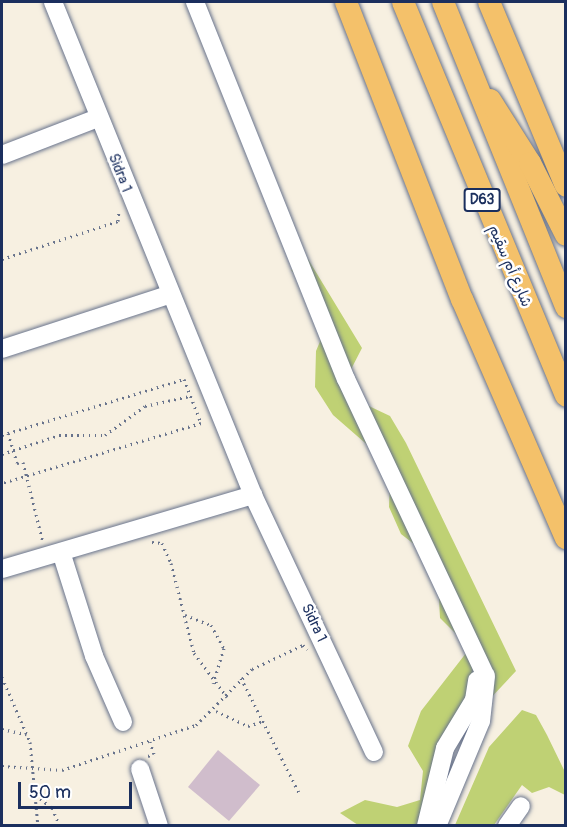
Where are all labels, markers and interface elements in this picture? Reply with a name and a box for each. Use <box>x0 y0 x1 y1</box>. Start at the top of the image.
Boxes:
street label: Sidra 1 <box>104 151 136 195</box>
road number: D63 <box>462 189 502 211</box>
street label: شارع أم سقيم <box>485 222 535 310</box>
street label: Sidra 1 <box>297 601 331 645</box>
scale bar <box>21 770 135 808</box>
text: 50 m <box>29 781 71 804</box>

